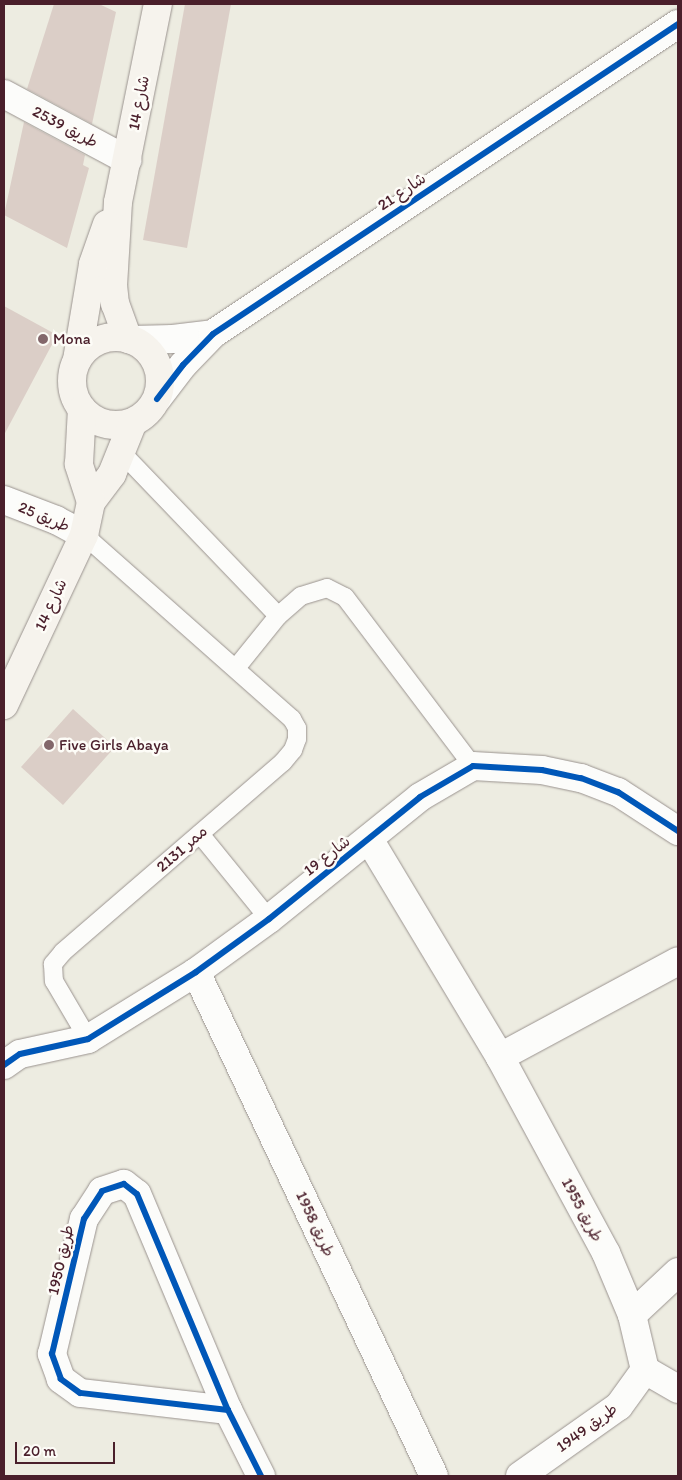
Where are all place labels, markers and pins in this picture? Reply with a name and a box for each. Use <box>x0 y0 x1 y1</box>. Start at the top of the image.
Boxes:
place label: Mona <box>53 329 91 349</box>
marker: Mona <box>37 333 49 345</box>
place label: Five Girls Abaya <box>59 735 169 755</box>
marker: Five Girls Abaya <box>43 739 55 751</box>

